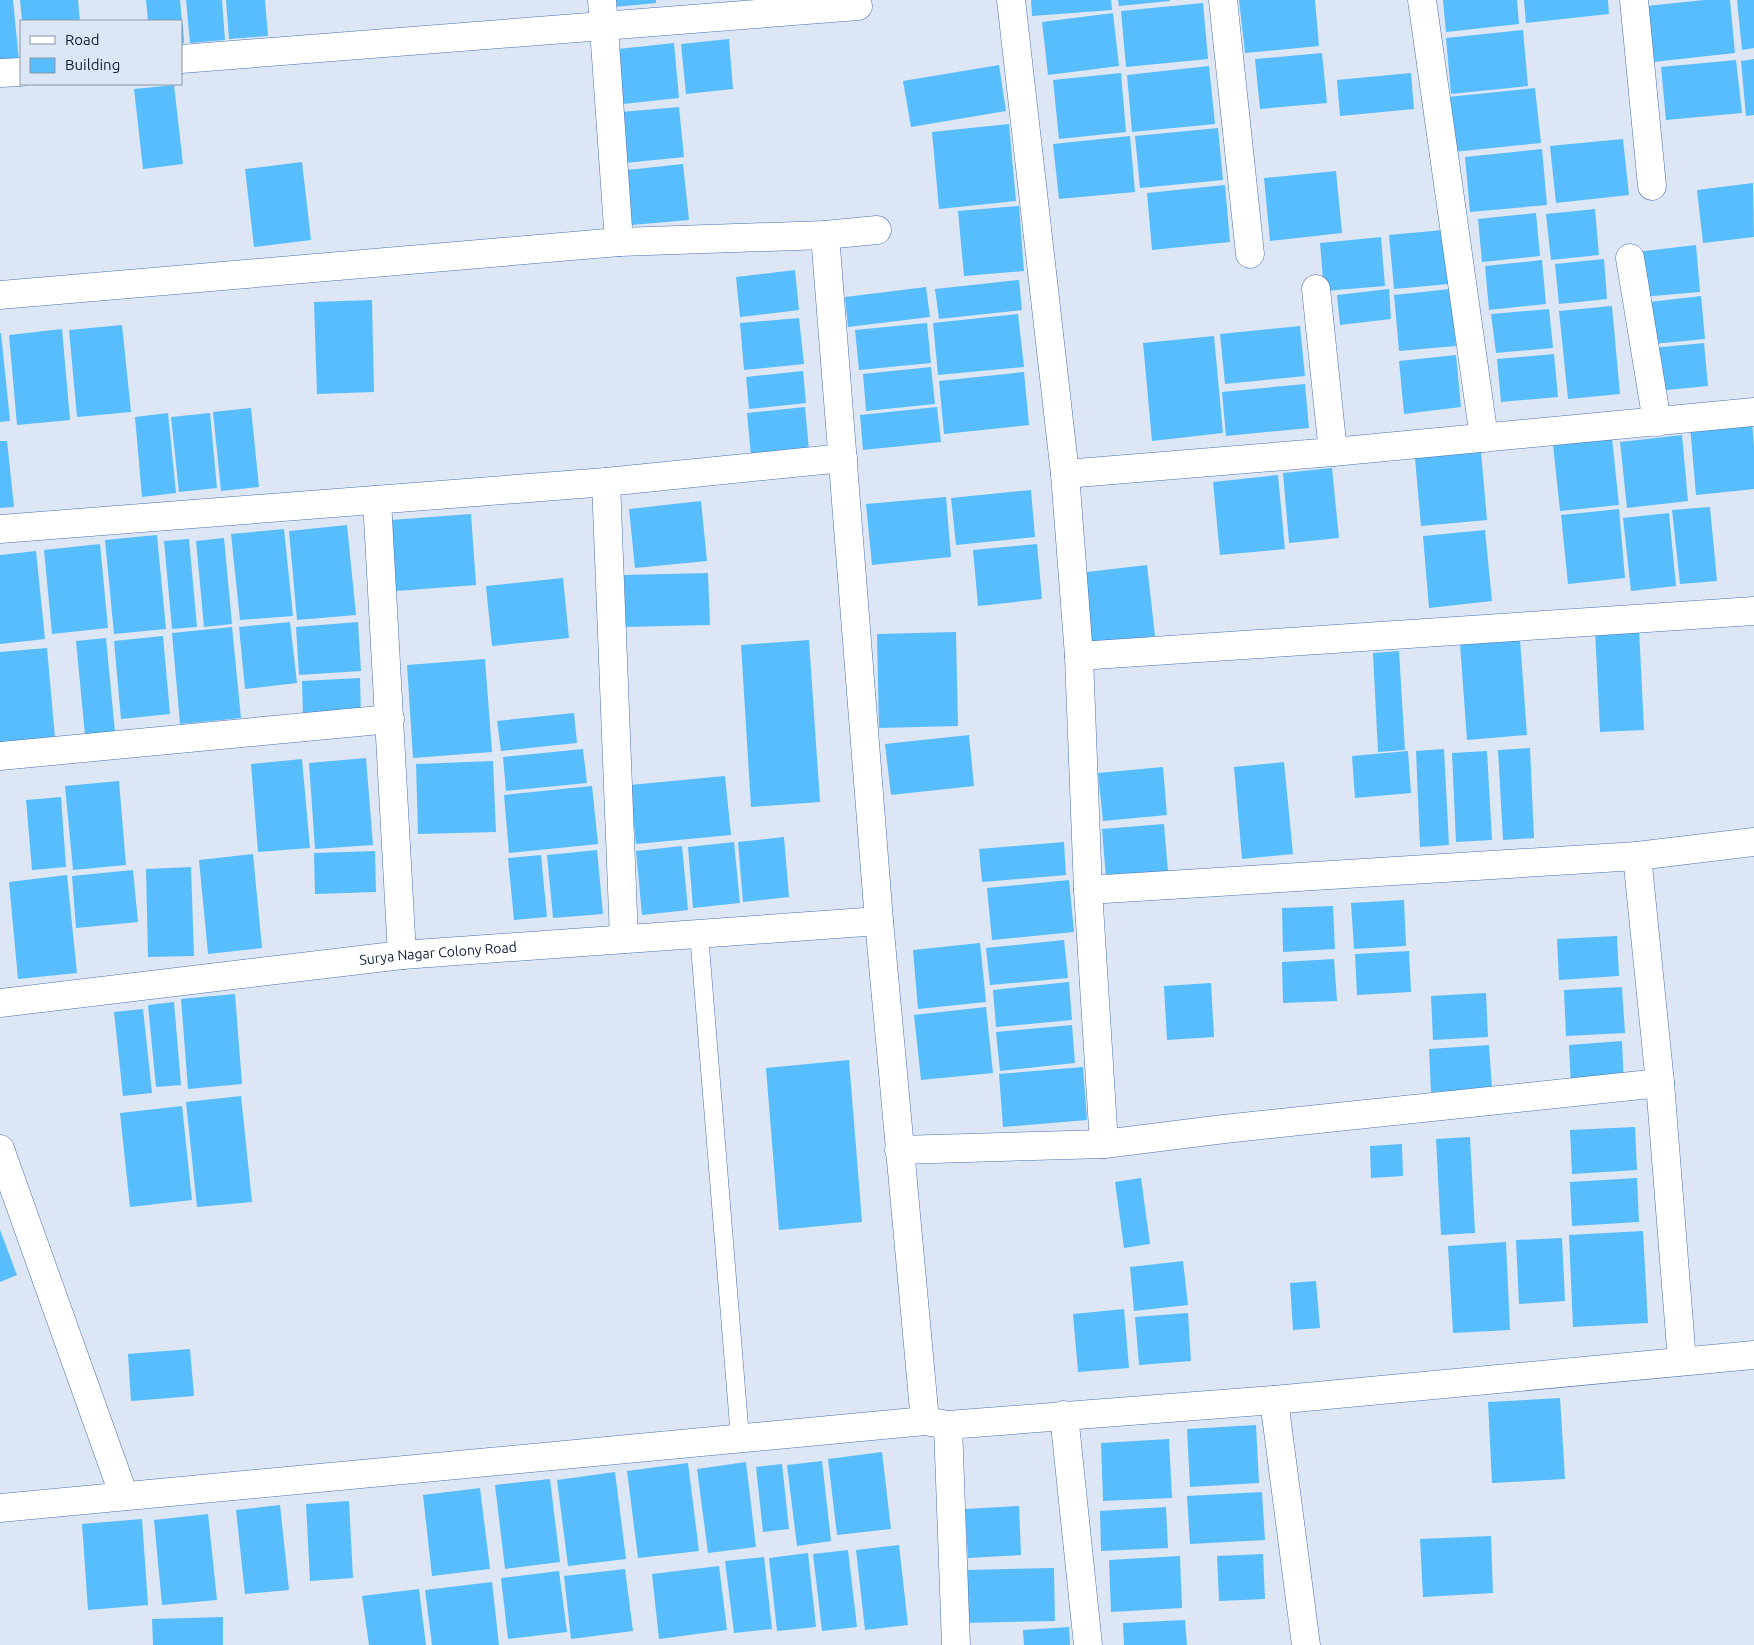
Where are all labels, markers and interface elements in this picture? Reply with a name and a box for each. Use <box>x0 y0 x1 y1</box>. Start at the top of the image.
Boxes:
legend <box>20 20 182 85</box>
text: Road <box>65 31 100 48</box>
text: Building <box>65 56 120 73</box>
street label: Surya Nagar Colony Road <box>359 939 517 968</box>

